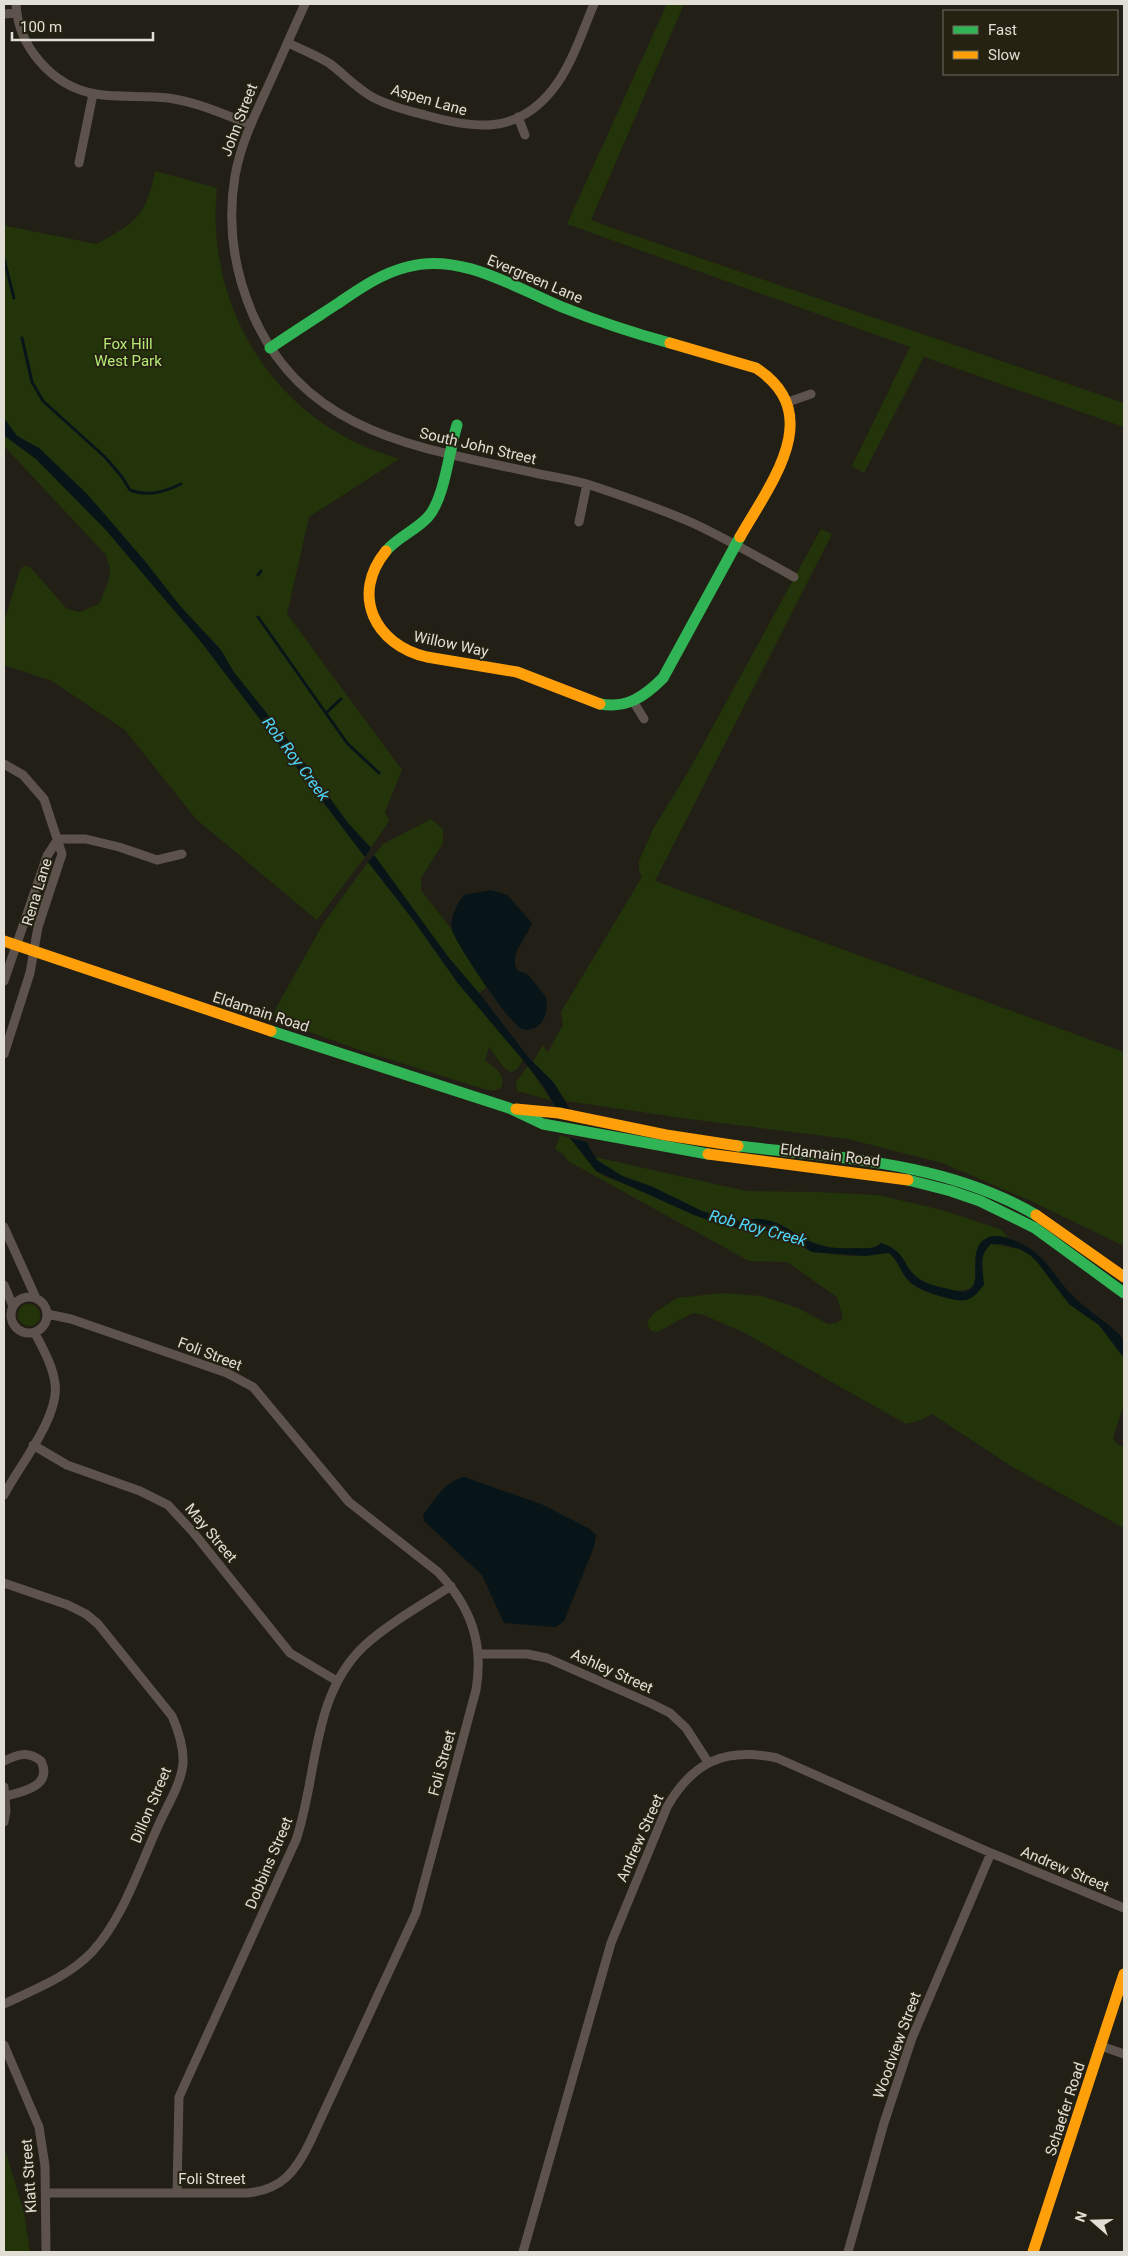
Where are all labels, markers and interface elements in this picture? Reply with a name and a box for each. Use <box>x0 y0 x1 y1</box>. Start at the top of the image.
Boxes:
scale bar <box>12 10 154 42</box>
legend <box>943 10 1118 75</box>
text: 100 m <box>20 18 62 36</box>
text: Fast <box>988 21 1017 39</box>
text: Slow <box>988 46 1020 64</box>
street label: John Street <box>217 81 261 159</box>
street label: Aspen Lane <box>389 81 469 119</box>
street label: Evergreen Lane <box>484 251 586 307</box>
park label: Fox Hill West Park <box>94 335 162 370</box>
street label: South John Street <box>418 424 538 468</box>
street label: Willow Way <box>412 627 490 661</box>
water label: Rob Roy Creek <box>258 713 334 806</box>
street label: Rena Lane <box>18 856 56 928</box>
street label: Eldamain Road <box>211 988 311 1036</box>
street label: Eldamain Road <box>779 1140 881 1170</box>
water label: Rob Roy Creek <box>707 1206 810 1250</box>
street label: Foli Street <box>175 1334 245 1374</box>
street label: May Street <box>181 1500 241 1566</box>
street label: Ashley Street <box>568 1645 656 1697</box>
street label: Foli Street <box>425 1728 459 1798</box>
street label: Dillon Street <box>127 1764 175 1846</box>
street label: Andrew Street <box>613 1791 667 1885</box>
street label: Dobbins Street <box>242 1814 297 1912</box>
street label: Andrew Street <box>1018 1842 1112 1896</box>
street label: Woodview Street <box>869 1989 925 2101</box>
street label: Schaefer Road <box>1041 2060 1089 2158</box>
street label: Klatt Street <box>17 2138 41 2214</box>
street label: Foli Street <box>178 2170 246 2188</box>
north arrow <box>1068 2196 1118 2246</box>
text: N <box>1072 2209 1090 2224</box>

